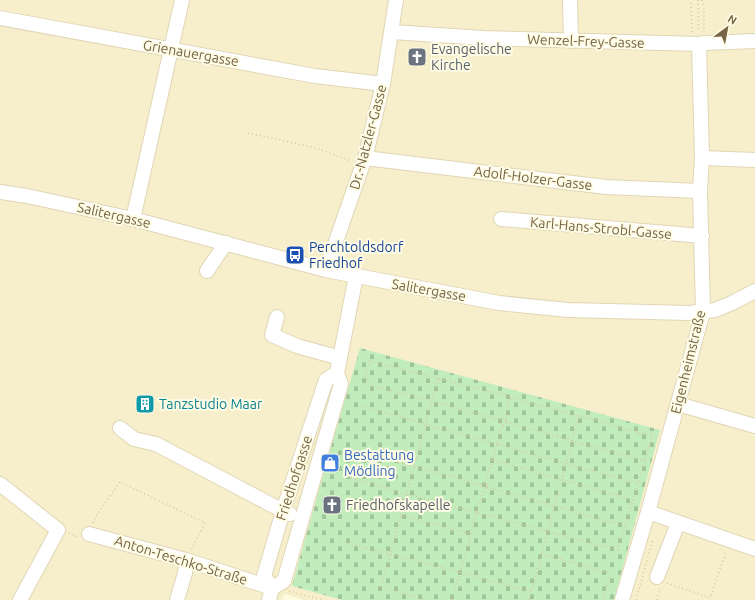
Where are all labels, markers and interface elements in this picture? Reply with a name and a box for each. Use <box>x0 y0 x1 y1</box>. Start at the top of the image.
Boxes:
north arrow <box>707 8 747 48</box>
text: N <box>726 12 739 27</box>
street label: Wenzel-Frey-Gasse <box>527 31 645 51</box>
street label: Grienauergasse <box>142 37 240 69</box>
place label: Evangelische Kirche <box>431 41 512 73</box>
church icon: Evangelische Kirche <box>406 46 428 68</box>
street label: Dr.-Natzler-Gasse <box>346 83 390 191</box>
street label: Adolf-Holzer-Gasse <box>473 163 593 193</box>
street label: Salitergasse <box>76 199 152 231</box>
street label: Karl-Hans-Strobl-Gasse <box>529 214 673 242</box>
place label: Perchtoldsdorf Friedhof <box>309 239 404 271</box>
bus stop icon: Perchtoldsdorf Friedhof <box>284 244 306 266</box>
street label: Salitergasse <box>391 276 467 304</box>
street label: Eigenheimstraße <box>667 308 709 416</box>
building icon: Tanzstudio Maar <box>134 393 156 415</box>
place label: Tanzstudio Maar <box>159 396 263 412</box>
street label: Friedhofgasse <box>273 433 315 523</box>
place label: Bestattung Mödling <box>344 447 414 479</box>
shop icon: Bestattung Mödling <box>319 452 341 474</box>
church icon: Friedhofskapelle <box>321 494 343 516</box>
place label: Friedhofskapelle <box>346 497 451 513</box>
street label: Anton-Teschko-Straße <box>113 532 249 588</box>

